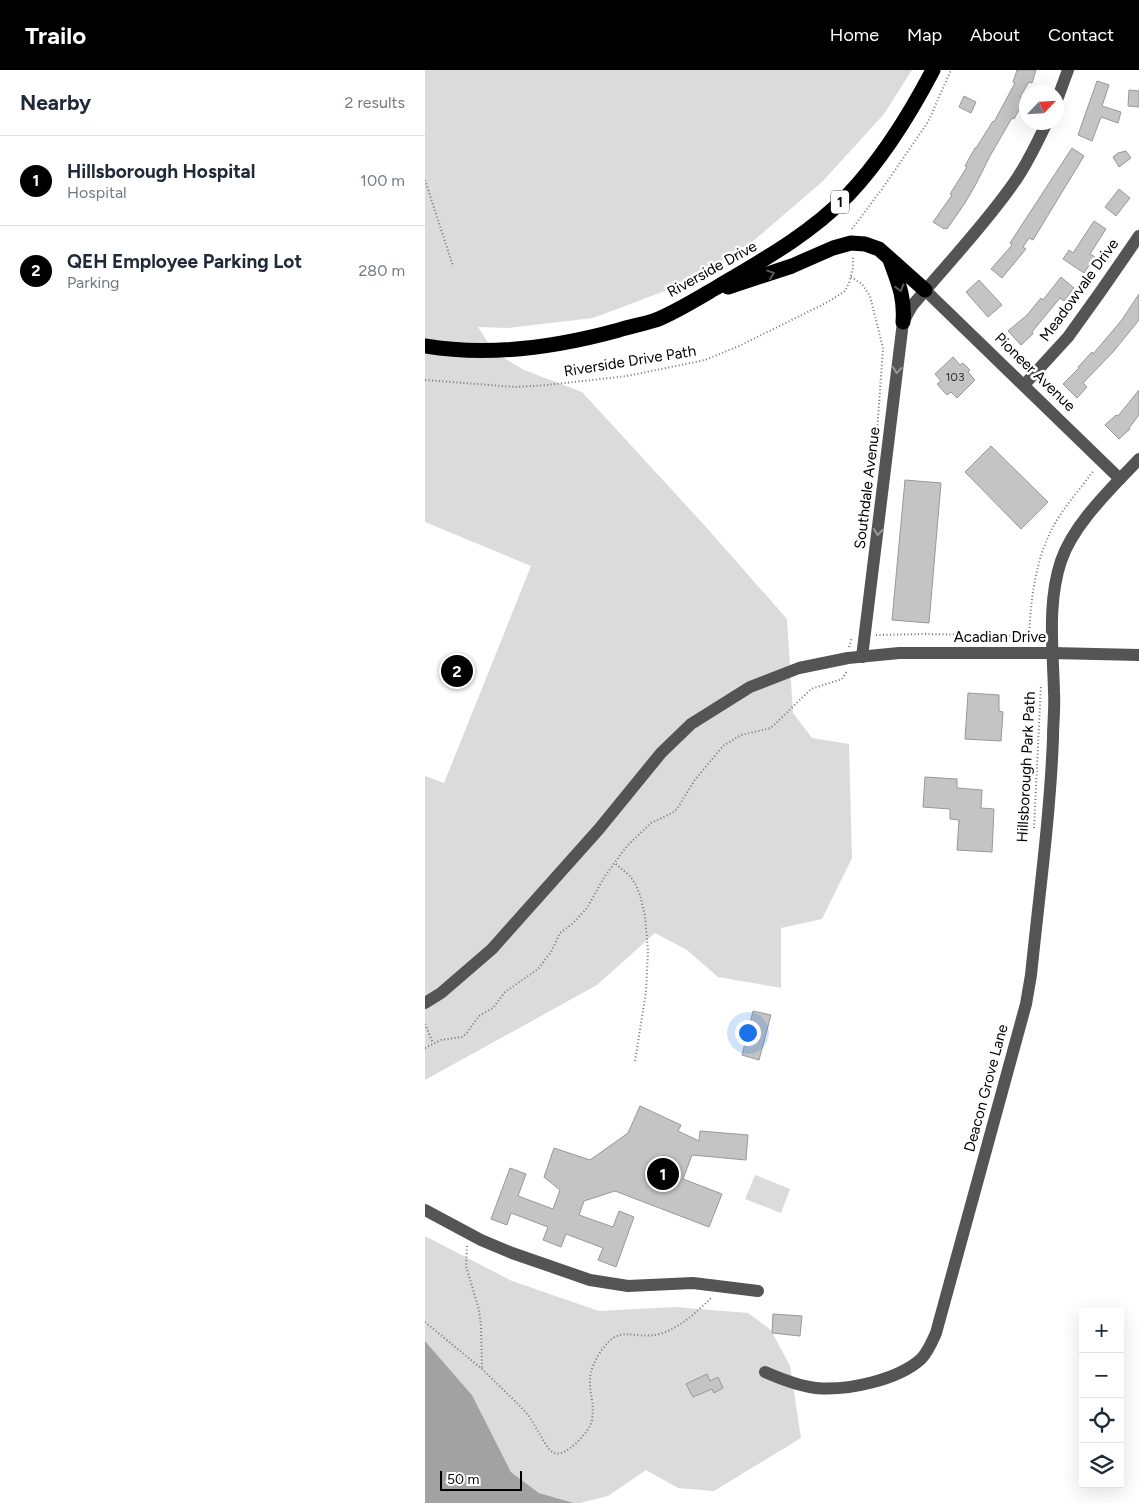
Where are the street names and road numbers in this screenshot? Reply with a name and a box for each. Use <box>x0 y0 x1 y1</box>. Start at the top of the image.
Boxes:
road number: 1 <box>831 190 849 214</box>
street label: Meadowvale Drive <box>1036 235 1122 345</box>
street label: Riverside Drive <box>664 237 760 301</box>
street label: Pioneer Avenue <box>991 329 1079 415</box>
street label: Riverside Drive Path <box>563 342 697 380</box>
street label: Southdale Avenue <box>851 426 883 550</box>
street label: Acadian Drive <box>954 628 1046 646</box>
street label: Hillsborough Park Path <box>1013 691 1039 843</box>
street label: Deacon Grove Lane <box>960 1022 1012 1154</box>

